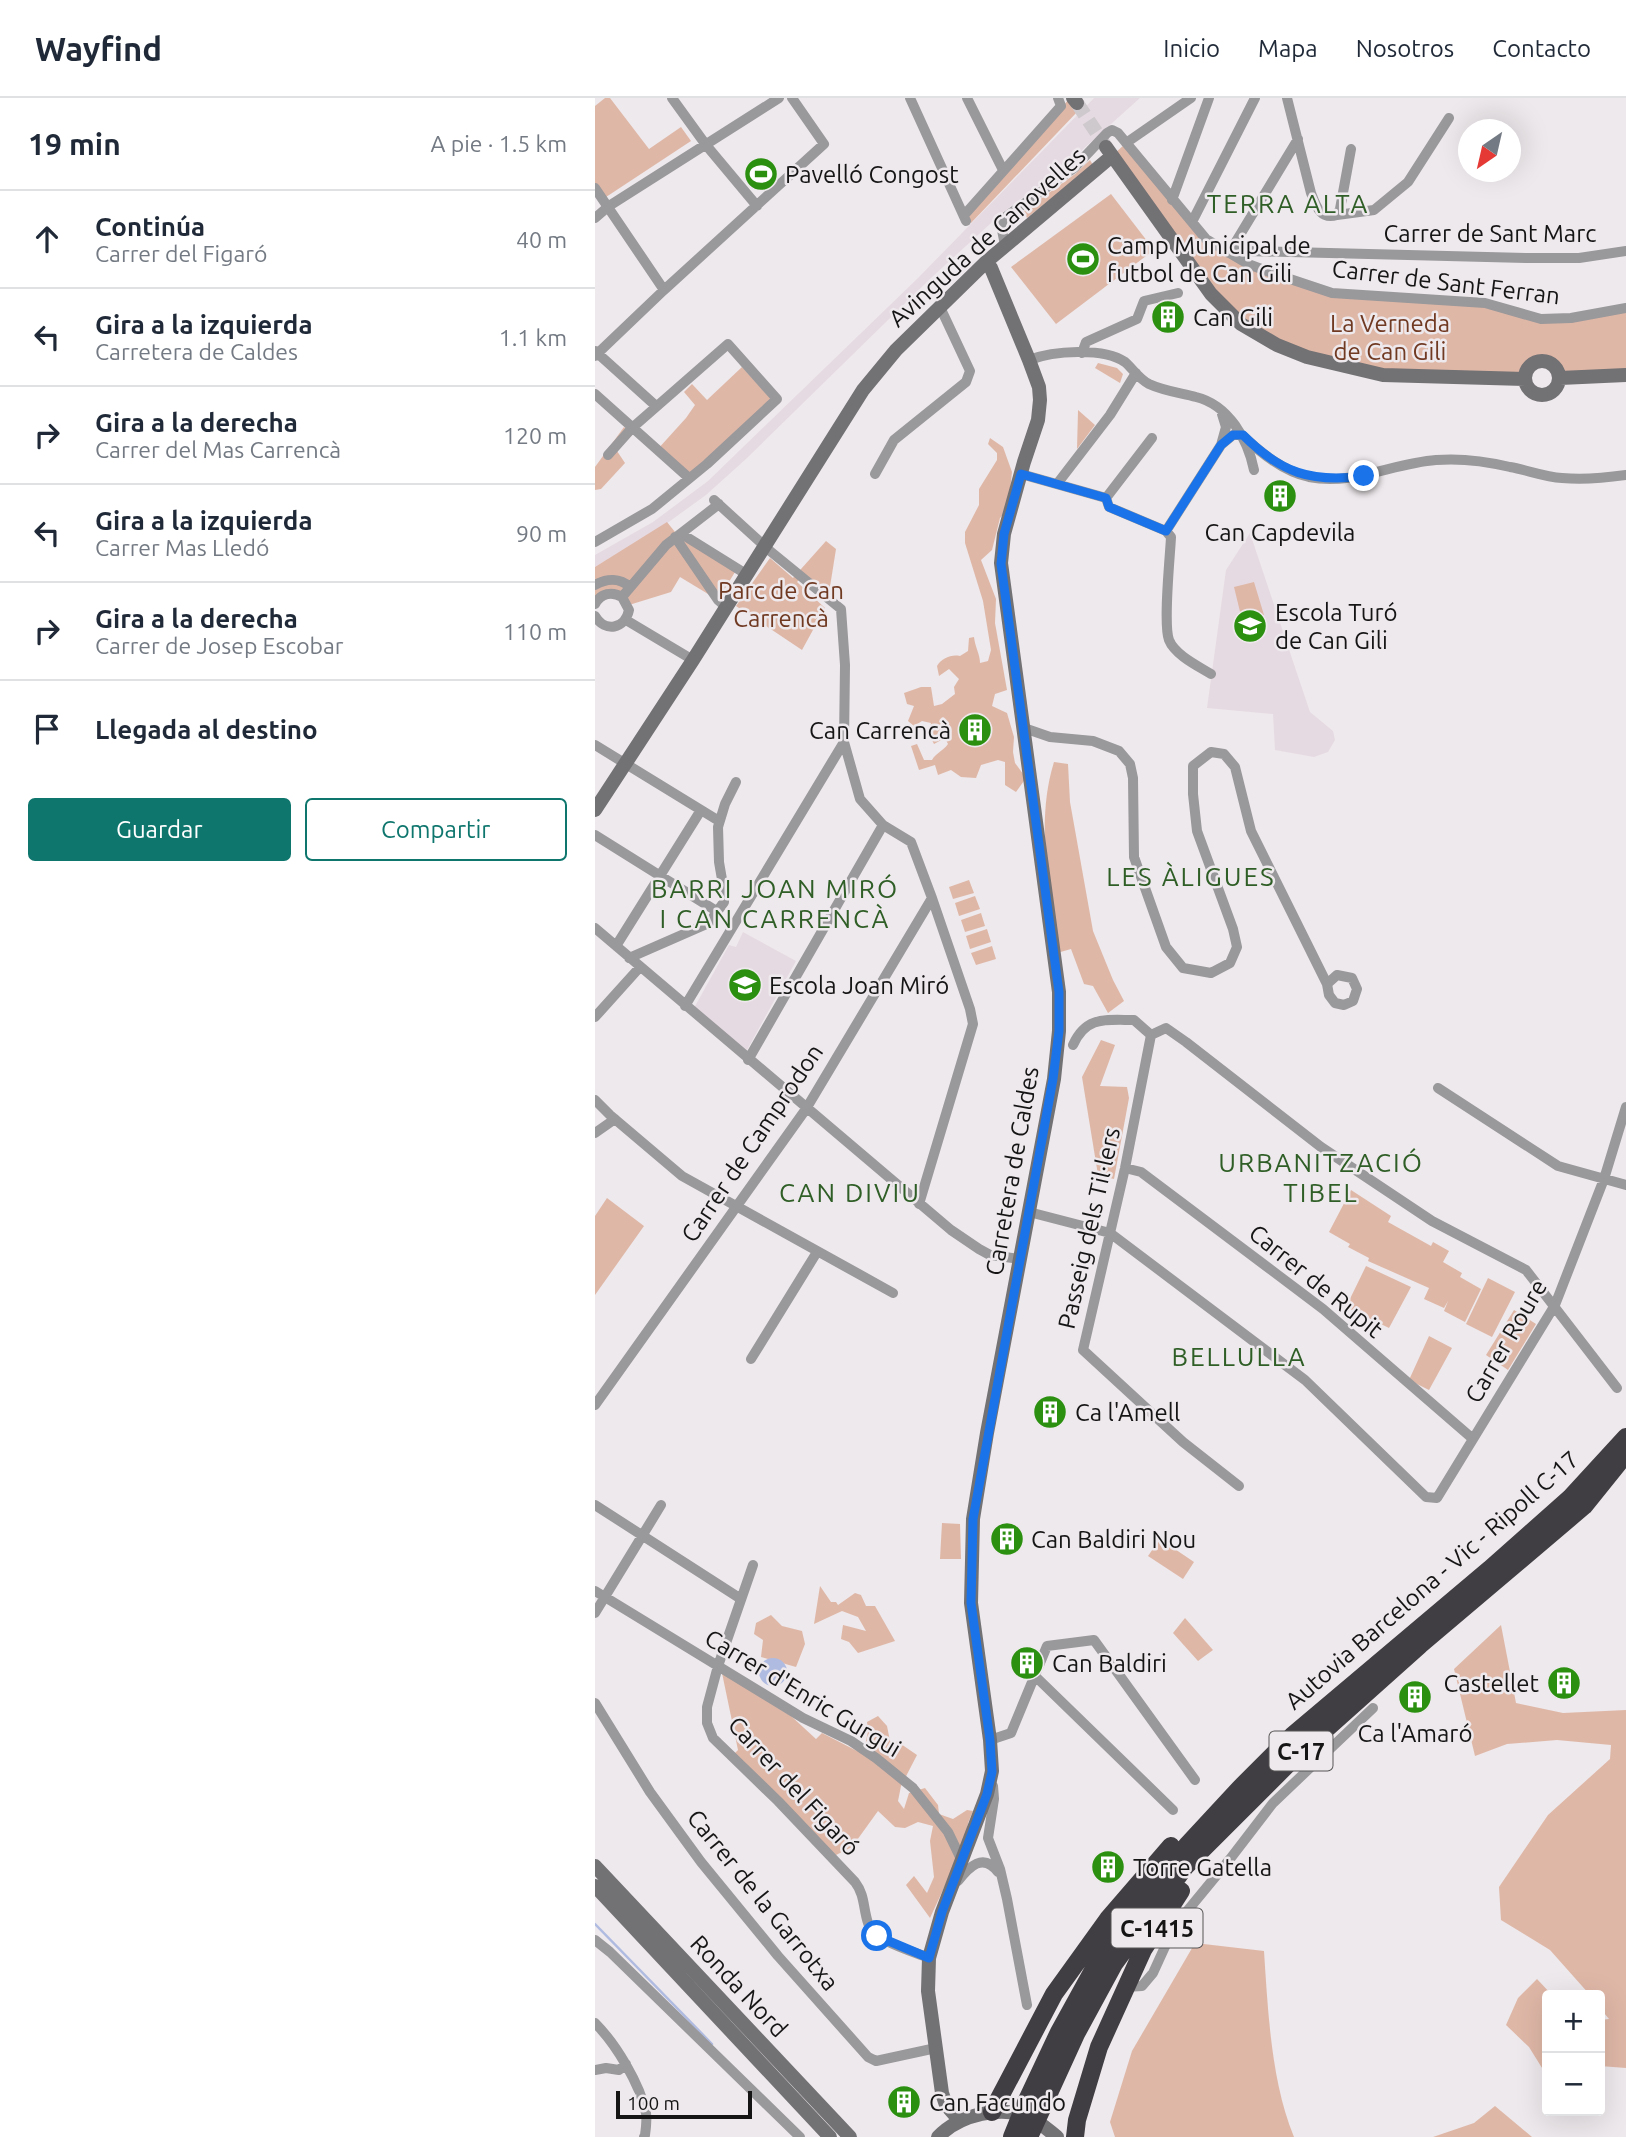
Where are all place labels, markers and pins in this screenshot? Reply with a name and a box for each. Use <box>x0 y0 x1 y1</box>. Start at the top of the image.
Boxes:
sports icon: Pavelló Congost <box>742 155 780 193</box>
place label: Pavelló Congost <box>785 161 959 188</box>
place label: Camp Municipal de futbol de Can Gili <box>1107 232 1311 287</box>
sports icon: Camp Municipal de futbol de Can Gili <box>1064 240 1102 278</box>
building icon: Can Gili <box>1149 298 1187 336</box>
place label: Can Gili <box>1193 304 1273 331</box>
building icon: Can Capdevila <box>1261 477 1299 515</box>
place label: Can Capdevila <box>1205 519 1355 546</box>
place label: Escola Turó de Can Gili <box>1275 599 1398 654</box>
school or university icon: Escola Turó de Can Gili <box>1231 607 1269 645</box>
building icon: Can Carrencà <box>956 711 994 749</box>
place label: Can Carrencà <box>809 717 951 744</box>
school or university icon: Escola Joan Miró <box>726 966 764 1004</box>
place label: Escola Joan Miró <box>769 972 949 999</box>
building icon: Ca l'Amell <box>1031 1393 1069 1431</box>
place label: Ca l'Amell <box>1075 1399 1180 1426</box>
building icon: Can Baldiri Nou <box>988 1520 1026 1558</box>
place label: Can Baldiri Nou <box>1031 1526 1196 1553</box>
building icon: Can Baldiri <box>1008 1644 1046 1682</box>
place label: Can Baldiri <box>1052 1650 1167 1677</box>
building icon: Castellet <box>1545 1664 1583 1702</box>
place label: Castellet <box>1444 1670 1540 1697</box>
building icon: Ca l'Amaró <box>1396 1678 1434 1716</box>
place label: Ca l'Amaró <box>1358 1720 1472 1747</box>
building icon: Torre Gatella <box>1089 1848 1127 1886</box>
place label: Torre Gatella <box>1133 1854 1272 1881</box>
building icon: Can Facundo <box>885 2083 923 2121</box>
place label: Can Facundo <box>929 2089 1066 2116</box>

